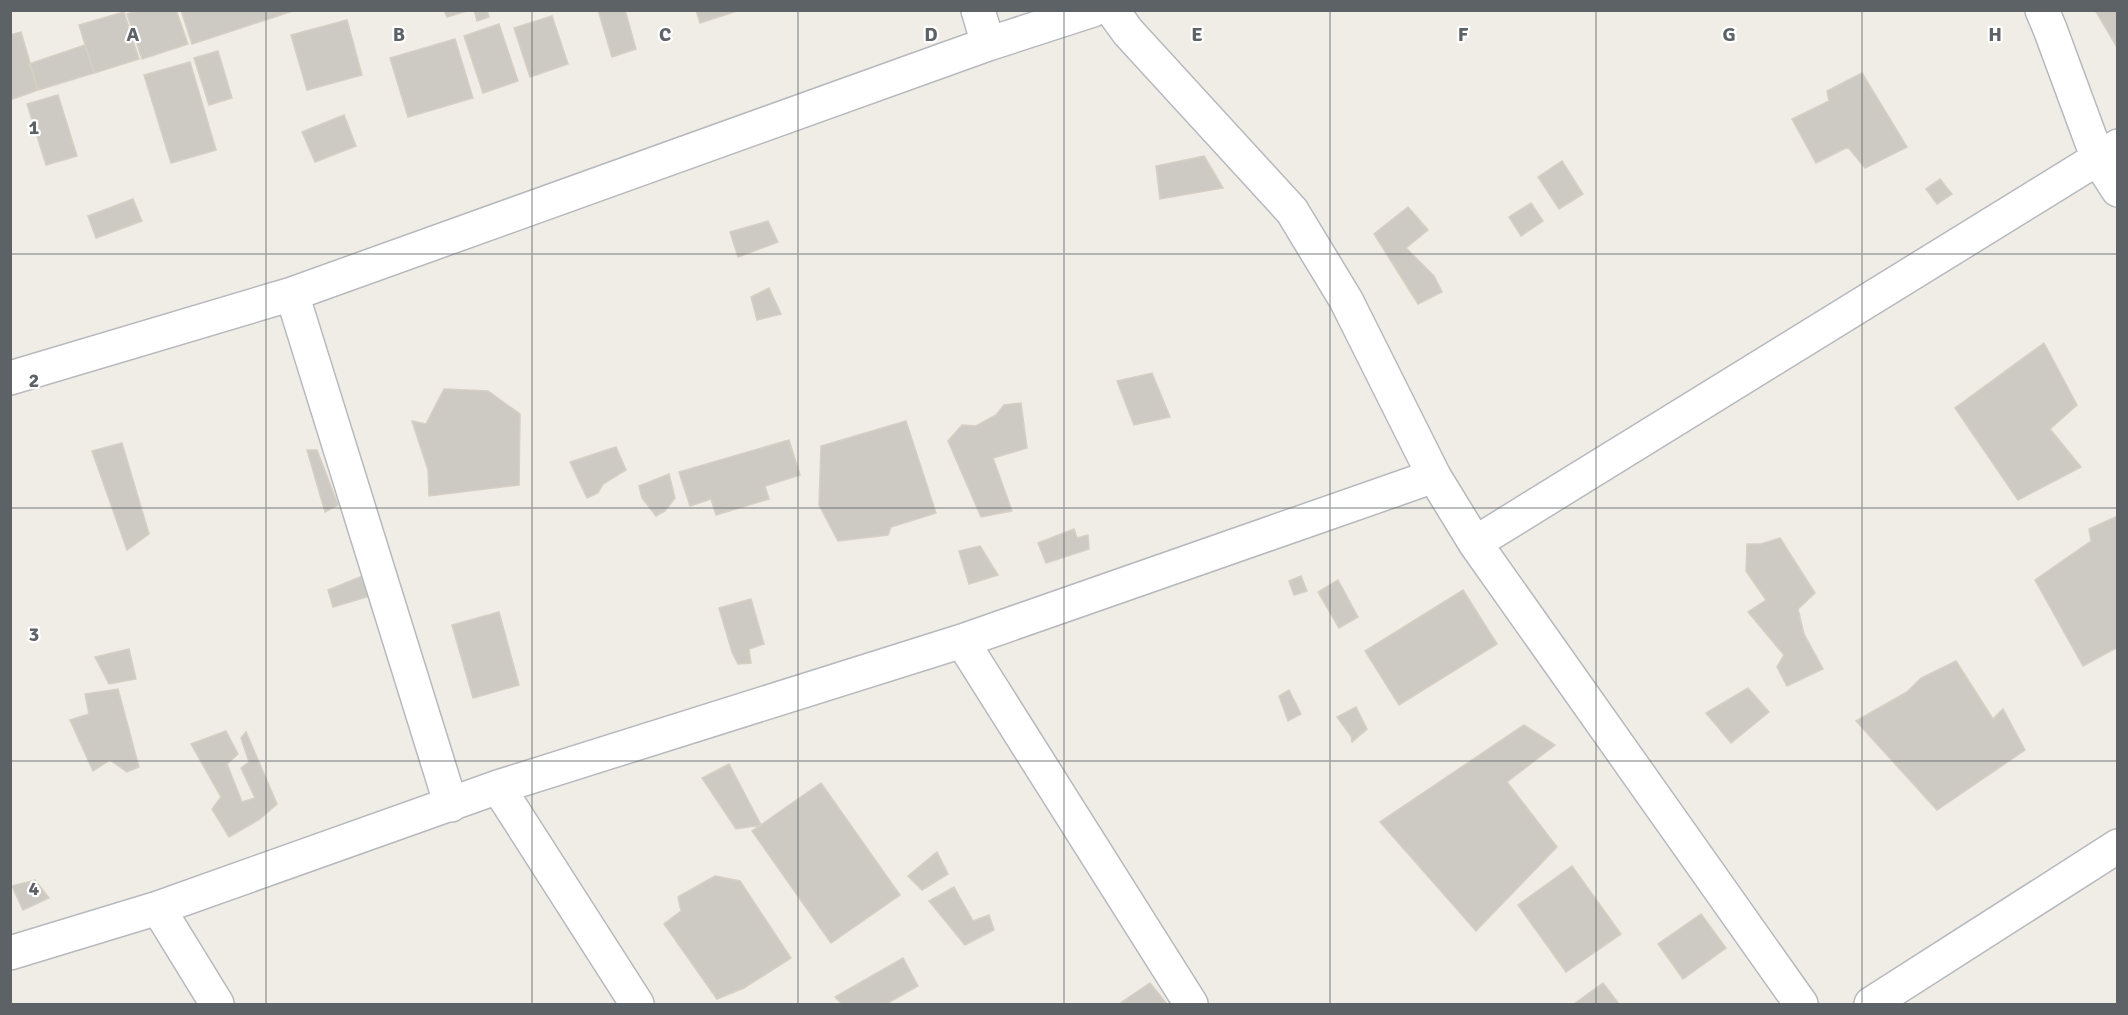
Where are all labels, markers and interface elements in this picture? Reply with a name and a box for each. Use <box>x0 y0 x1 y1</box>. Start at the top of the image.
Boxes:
text: A <box>127 22 140 47</box>
text: B <box>393 22 405 47</box>
text: C <box>659 22 671 47</box>
text: D <box>924 22 938 47</box>
text: E <box>1191 22 1203 47</box>
text: F <box>1458 22 1469 47</box>
text: G <box>1722 22 1736 47</box>
text: H <box>1988 22 2002 47</box>
text: 1 <box>29 115 40 140</box>
text: 2 <box>29 368 39 393</box>
text: 3 <box>29 622 39 647</box>
text: 4 <box>29 876 40 901</box>

